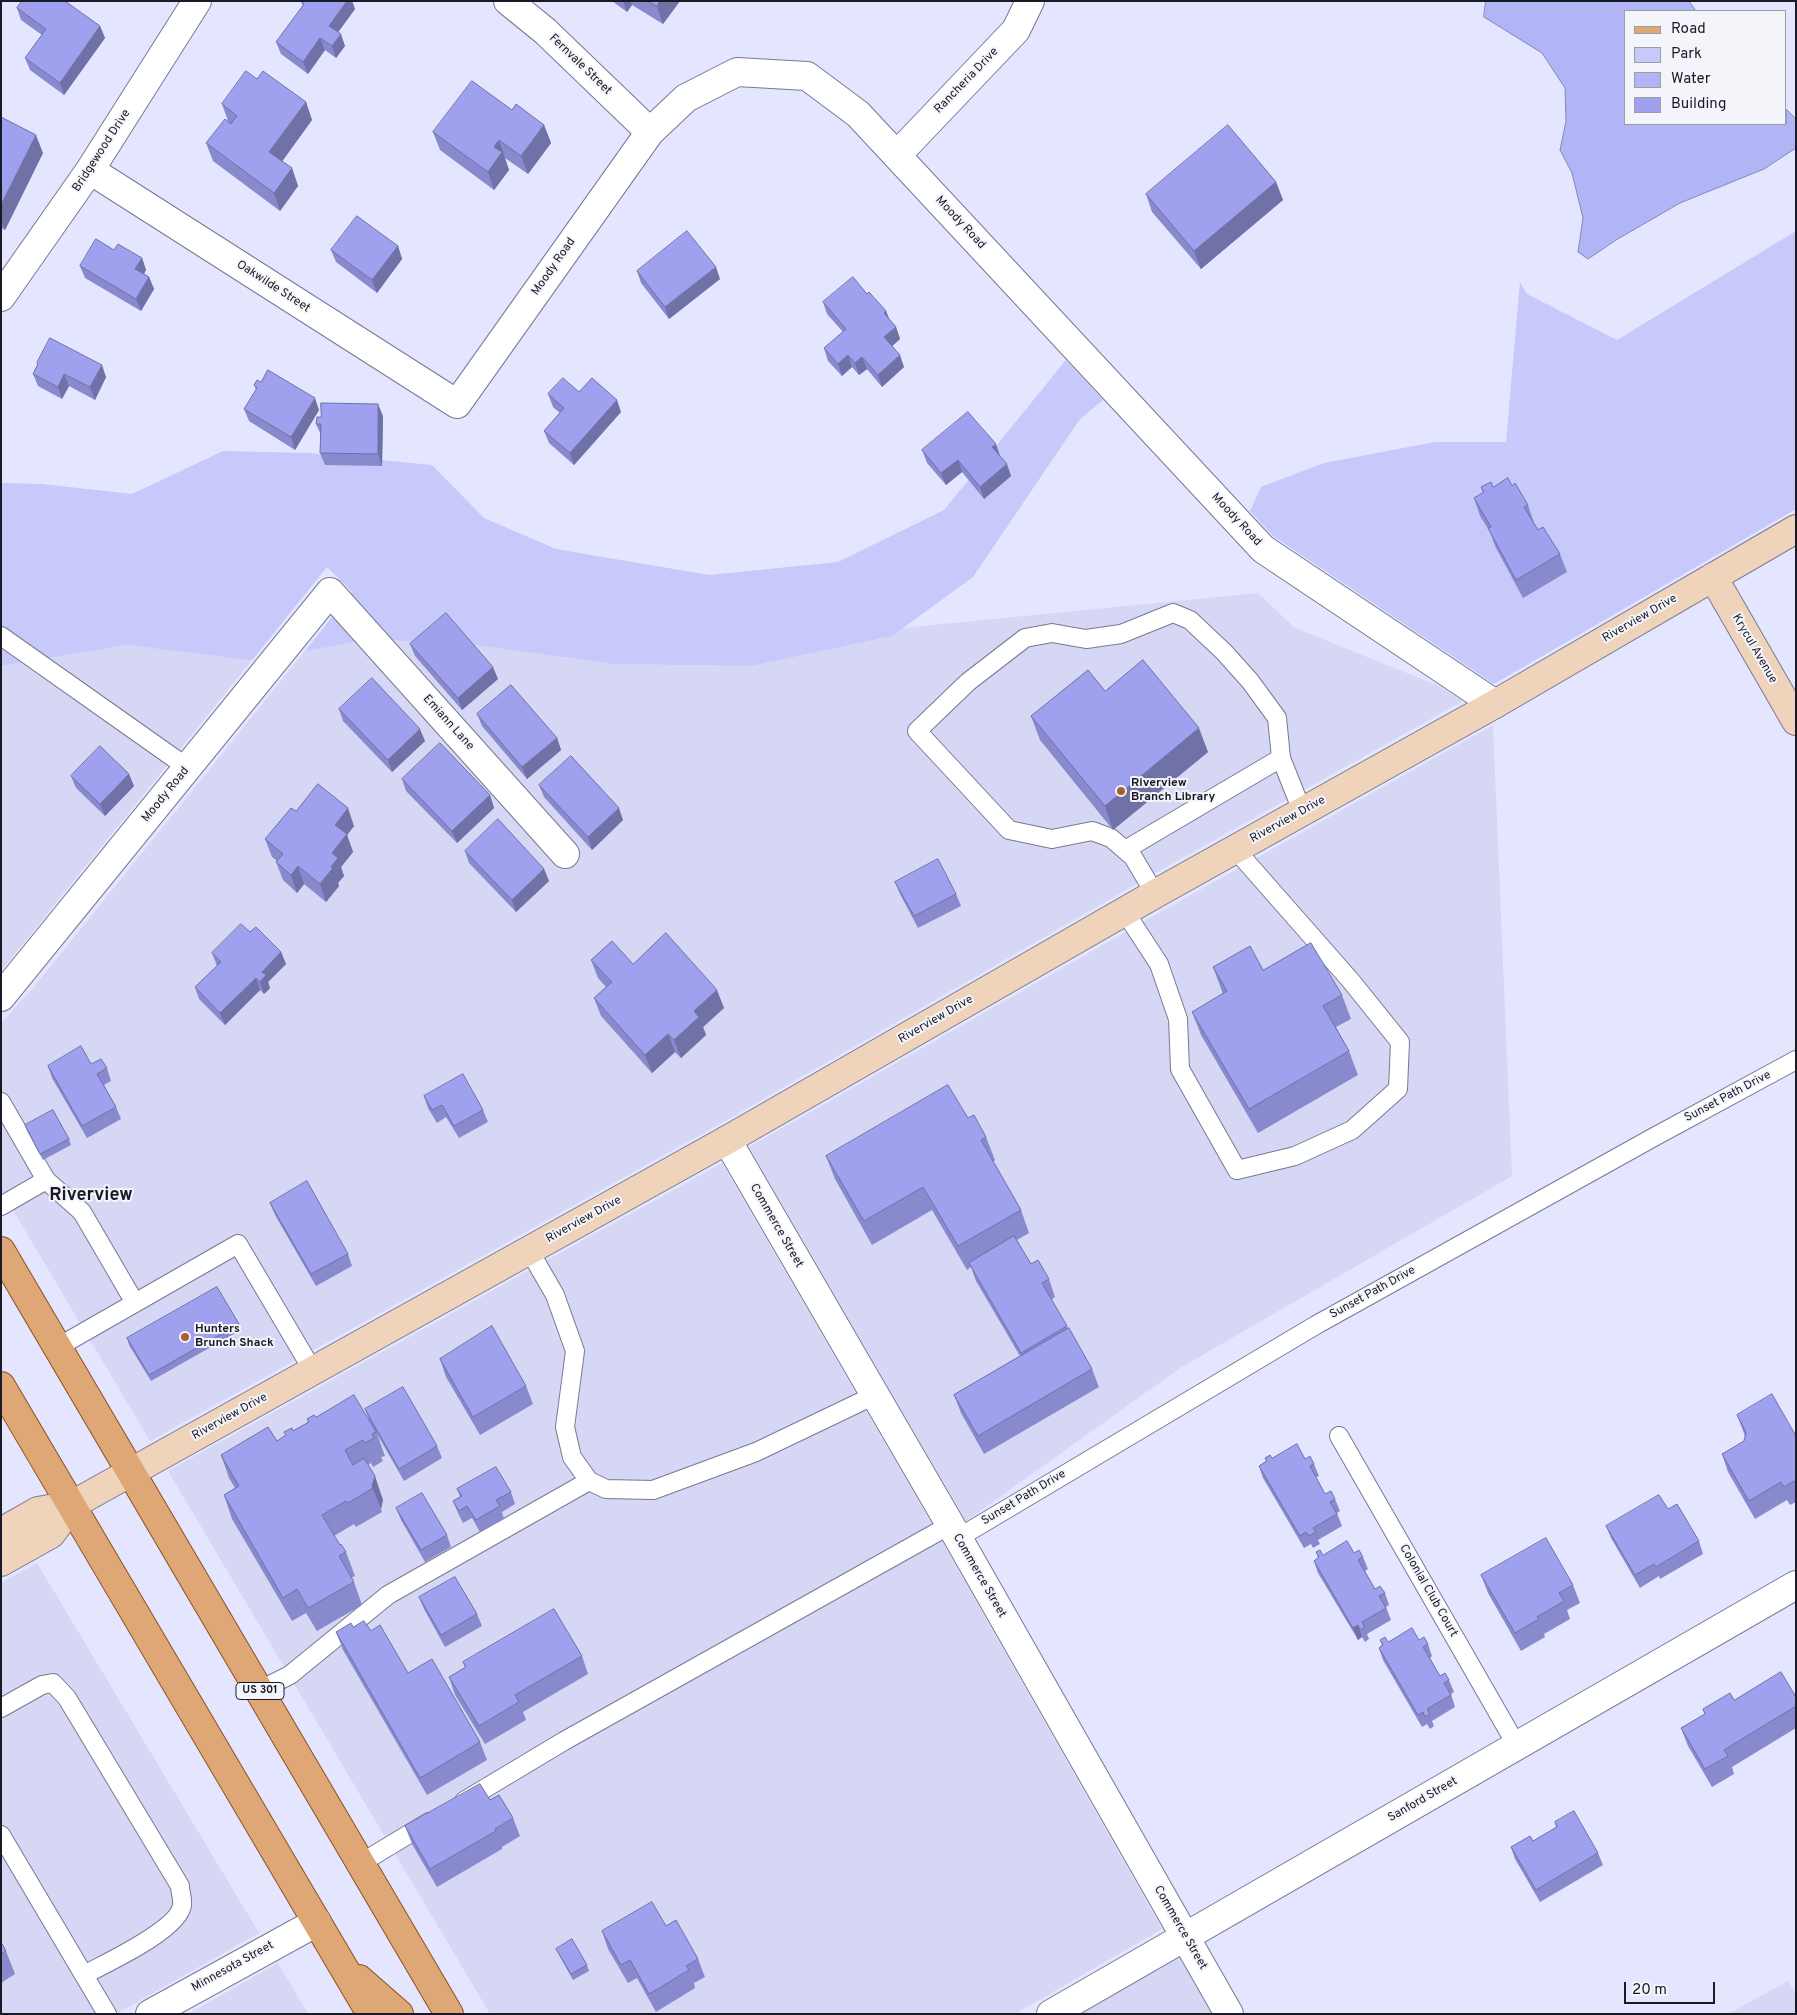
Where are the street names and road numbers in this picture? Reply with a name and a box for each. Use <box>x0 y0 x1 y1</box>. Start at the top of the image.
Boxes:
street label: Fernvale Street <box>546 32 614 98</box>
street label: Rancheria Drive <box>932 45 1002 117</box>
street label: Bridgewood Drive <box>70 107 134 195</box>
street label: Moody Road <box>932 194 988 252</box>
street label: Moody Road <box>529 235 579 299</box>
street label: Oakwilde Street <box>233 258 313 316</box>
street label: Moody Road <box>1208 491 1264 549</box>
street label: Riverview Drive <box>1600 592 1680 646</box>
street label: Krycul Avenue <box>1728 612 1780 686</box>
street label: Emiann Lane <box>419 692 477 754</box>
street label: Moody Road <box>139 764 193 826</box>
street label: Riverview Drive <box>1248 793 1328 847</box>
street label: Riverview Drive <box>896 993 976 1047</box>
street label: Sunset Path Drive <box>1682 1068 1774 1126</box>
street label: Commerce Street <box>746 1181 806 1271</box>
street label: Riverview Drive <box>544 1193 624 1247</box>
street label: Sunset Path Drive <box>1328 1263 1418 1323</box>
street label: Riverview Drive <box>190 1390 270 1444</box>
street label: Sunset Path Drive <box>979 1467 1069 1529</box>
street label: Commerce Street <box>949 1531 1009 1621</box>
street label: Colonial Club Court <box>1396 1542 1460 1640</box>
road number: US 301 <box>236 1682 284 1700</box>
street label: Sanford Street <box>1386 1774 1460 1826</box>
street label: Commerce Street <box>1150 1883 1210 1973</box>
street label: Minnesota Street <box>189 1939 277 1995</box>

